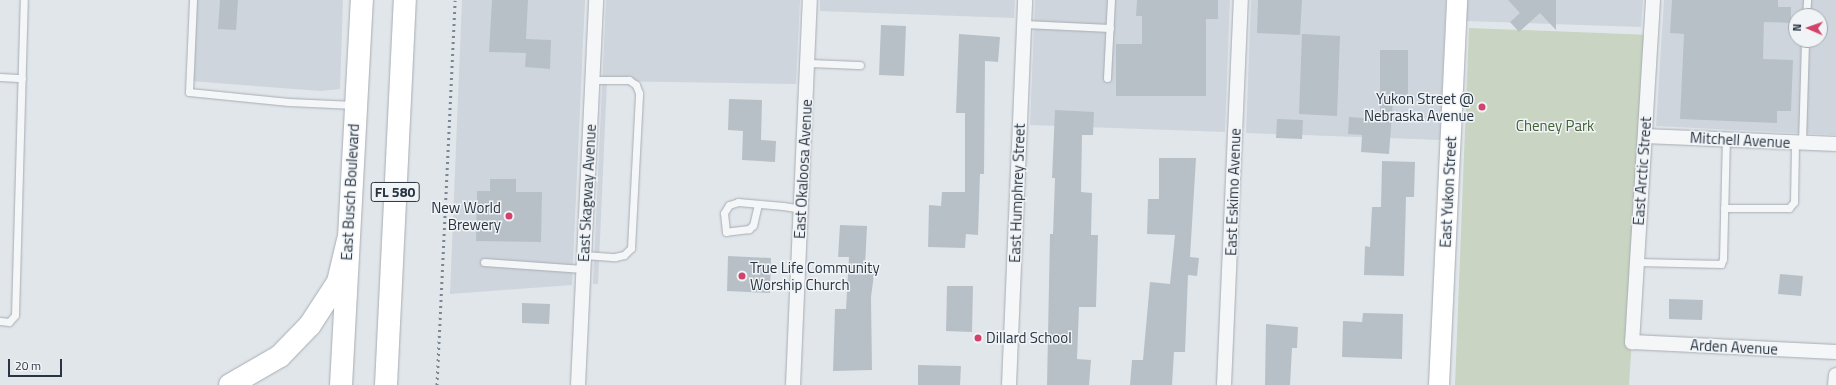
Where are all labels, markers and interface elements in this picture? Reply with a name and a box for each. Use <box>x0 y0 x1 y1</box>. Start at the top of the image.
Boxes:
north arrow <box>1788 8 1828 48</box>
text: N <box>1789 24 1805 32</box>
place label: Yukon Street @ Nebraska Avenue <box>1364 89 1474 124</box>
street label: East Okaloosa Avenue <box>790 99 816 239</box>
marker: Yukon Street @ Nebraska Avenue <box>1477 102 1487 112</box>
street label: East Arctic Street <box>1629 116 1655 226</box>
park label: Cheney Park <box>1516 117 1594 135</box>
street label: East Busch Boulevard <box>337 123 363 261</box>
street label: East Humphrey Street <box>1006 123 1028 263</box>
street label: East Skagway Avenue <box>574 124 600 262</box>
street label: East Eskimo Avenue <box>1222 128 1244 256</box>
street label: Mitchell Avenue <box>1689 128 1791 152</box>
street label: East Yukon Street <box>1436 136 1460 248</box>
road number: FL 580 <box>370 180 420 204</box>
place label: New World Brewery <box>431 198 501 233</box>
marker: New World Brewery <box>504 211 514 221</box>
place label: True Life Community Worship Church <box>750 258 880 293</box>
marker: True Life Community Worship Church <box>737 271 747 281</box>
place label: Dillard School <box>986 329 1072 347</box>
marker: Dillard School <box>973 333 983 343</box>
street label: Arden Avenue <box>1690 336 1778 358</box>
scale bar <box>10 351 64 377</box>
text: 20 m <box>15 356 41 375</box>

